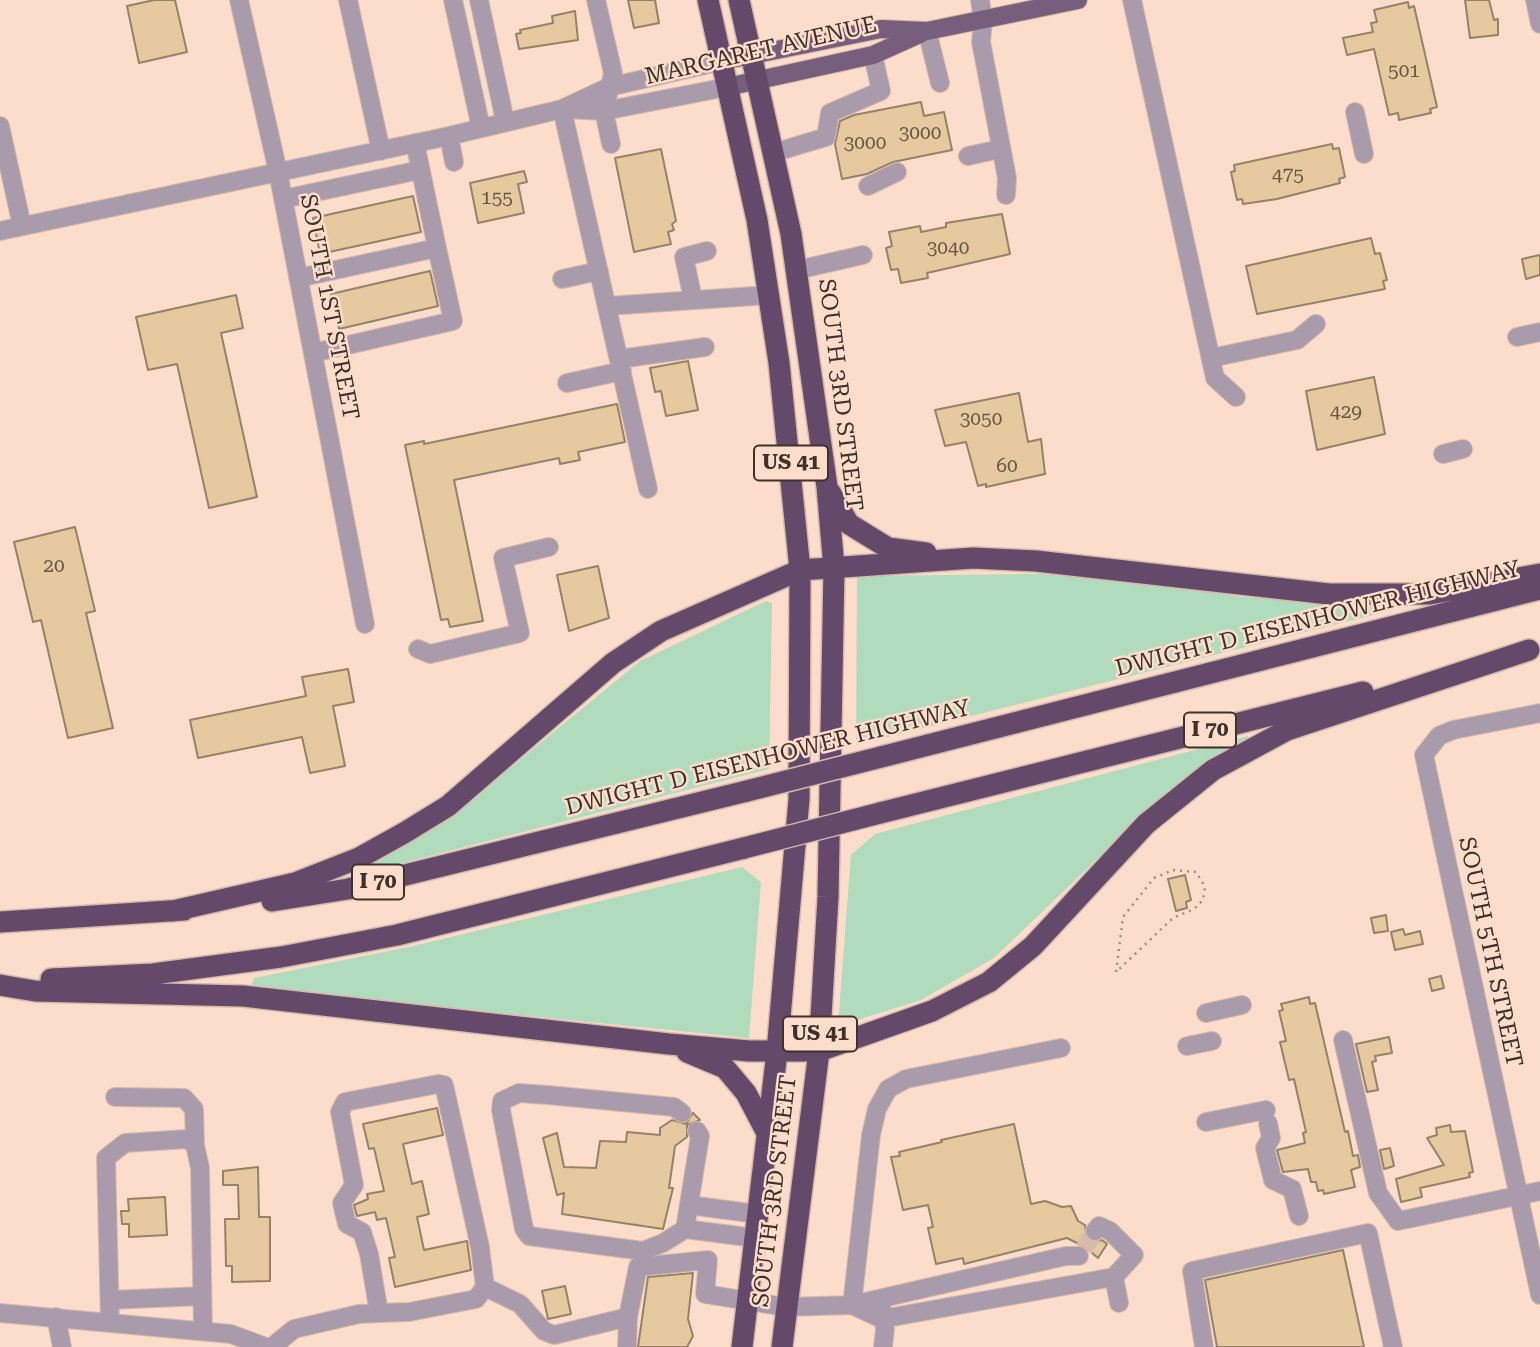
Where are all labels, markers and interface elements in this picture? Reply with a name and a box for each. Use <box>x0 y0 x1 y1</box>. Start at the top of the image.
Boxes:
street label: MARGARET AVENUE <box>642 11 880 91</box>
house number: 501 <box>1388 60 1420 82</box>
house number: 3000 <box>899 122 941 144</box>
house number: 3000 <box>844 132 886 154</box>
house number: 475 <box>1272 164 1304 186</box>
house number: 155 <box>481 187 513 209</box>
street label: SOUTH 1ST STREET <box>294 192 364 422</box>
house number: 3040 <box>927 237 969 259</box>
street label: SOUTH 3RD STREET <box>812 277 868 513</box>
house number: 429 <box>1330 401 1362 423</box>
house number: 3050 <box>960 408 1002 430</box>
road number: US 41 <box>754 446 828 480</box>
house number: 60 <box>996 455 1018 477</box>
house number: 20 <box>43 555 65 577</box>
street label: DWIGHT D EISENHOWER HIGHWAY <box>1112 555 1524 683</box>
street label: DWIGHT D EISENHOWER HIGHWAY <box>562 694 974 822</box>
road number: I 70 <box>1184 712 1236 748</box>
street label: SOUTH 5TH STREET <box>1452 834 1528 1070</box>
road number: I 70 <box>352 864 404 900</box>
road number: US 41 <box>783 1016 857 1052</box>
street label: SOUTH 3RD STREET <box>747 1073 803 1309</box>

